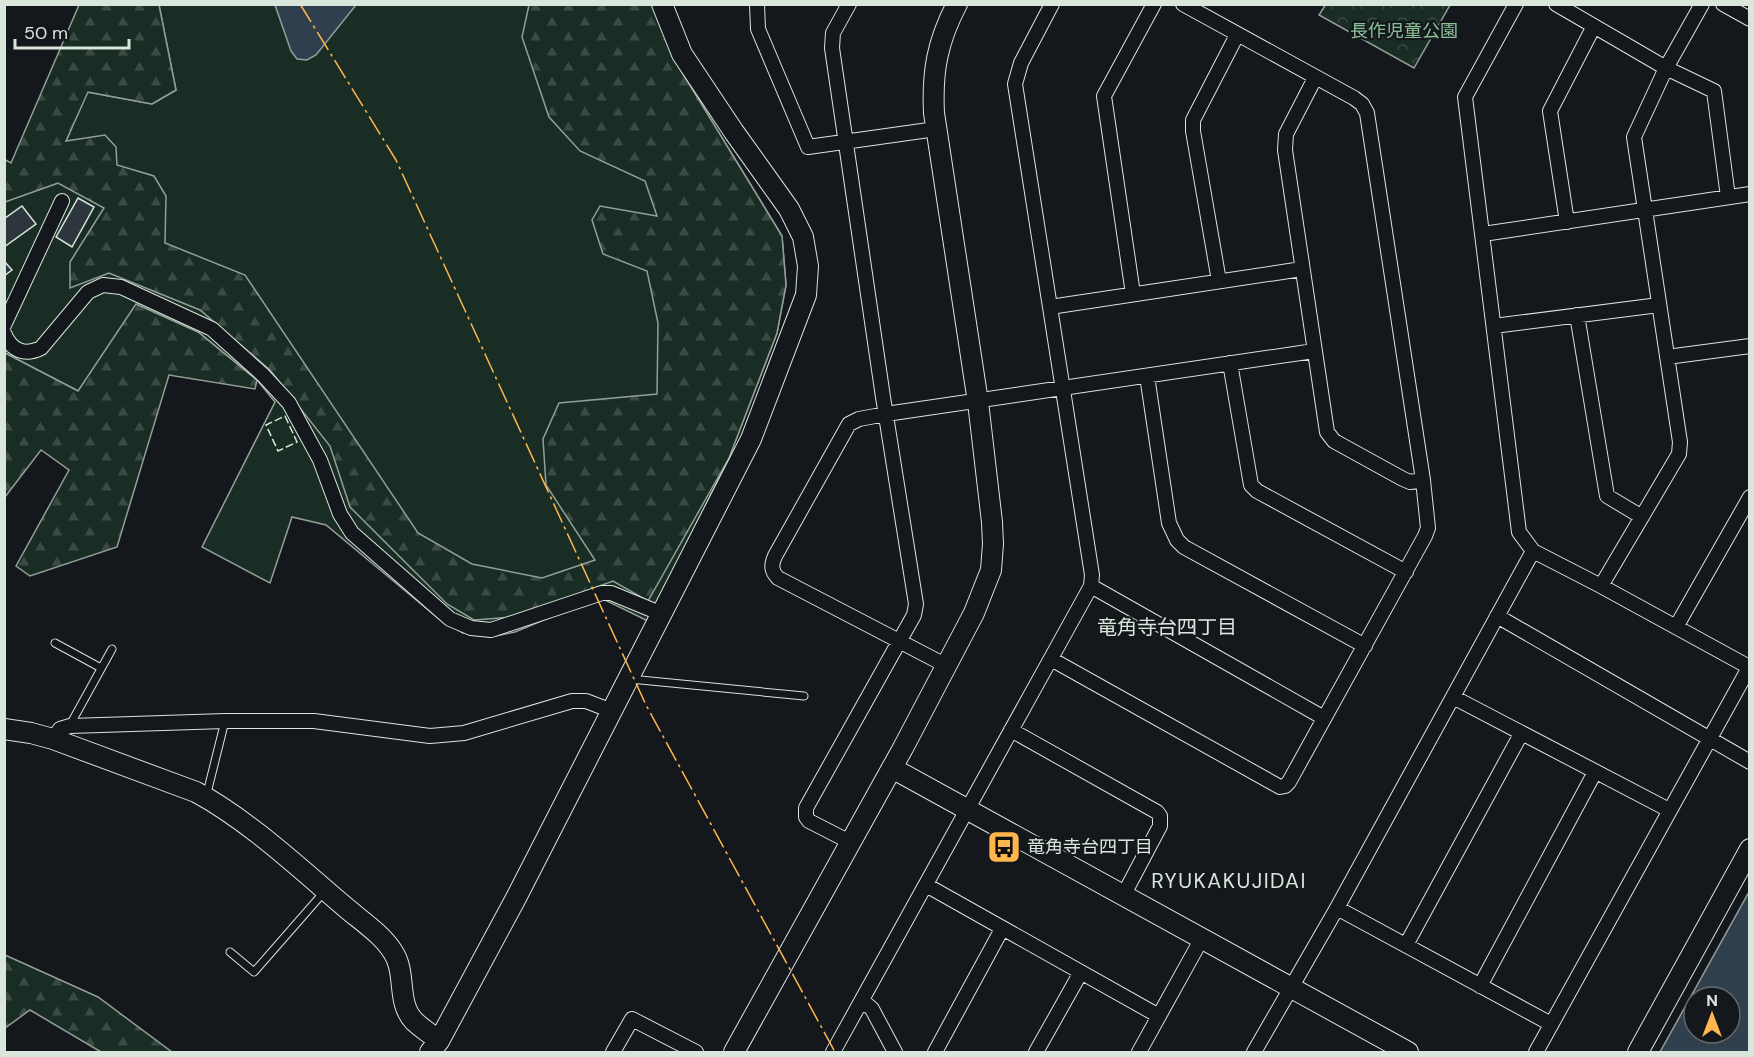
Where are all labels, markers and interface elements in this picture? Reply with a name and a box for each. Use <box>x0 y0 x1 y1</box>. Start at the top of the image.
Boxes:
scale bar <box>15 12 129 50</box>
park label: 長作児童公園 <box>1350 19 1458 43</box>
text: 50 m <box>24 21 68 45</box>
district label: 竜角寺台四丁目 <box>1097 614 1237 640</box>
bus stop icon: 竜角寺台四丁目 <box>986 829 1022 865</box>
place label: 竜角寺台四丁目 <box>1027 835 1153 859</box>
district label: RYUKAKUJIDAI <box>1151 867 1307 895</box>
north arrow <box>1682 985 1742 1045</box>
text: N <box>1706 990 1718 1011</box>

